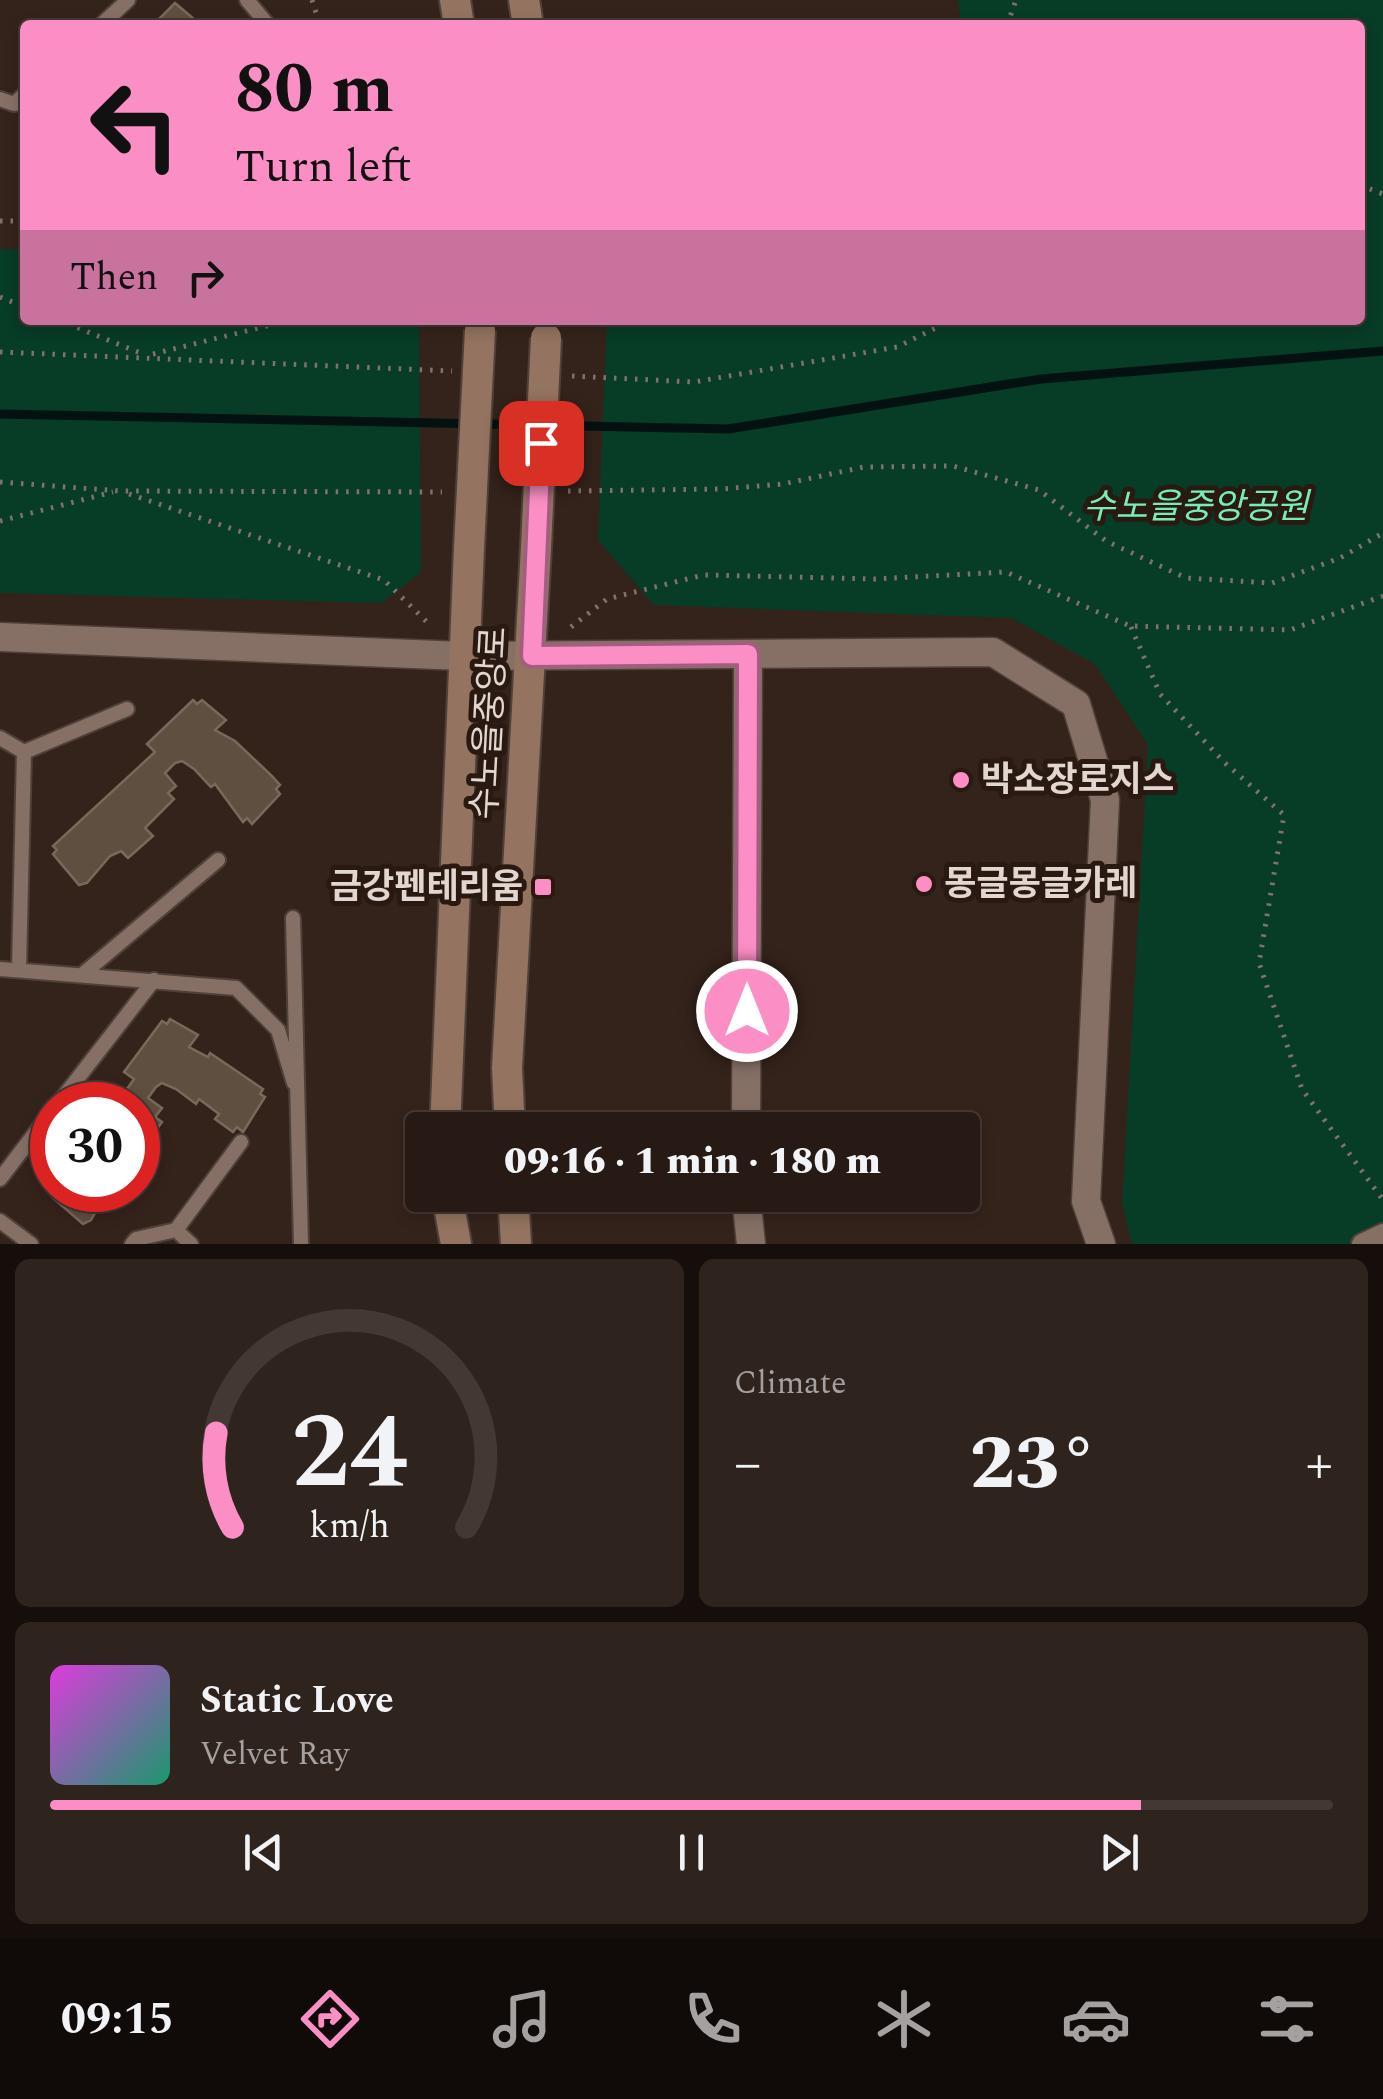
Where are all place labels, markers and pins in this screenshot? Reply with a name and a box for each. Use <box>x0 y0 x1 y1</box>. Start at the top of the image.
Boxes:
pin <box>499 401 584 486</box>
place label: 박소장로지스 <box>981 754 1174 807</box>
marker: 박소장로지스 <box>950 769 972 791</box>
place label: 몽글몽글카레 <box>944 858 1137 911</box>
place label: 금강펜테리움 <box>330 861 523 914</box>
marker: 몽글몽글카레 <box>913 873 935 895</box>
marker: 금강펜테리움 <box>532 876 554 898</box>

